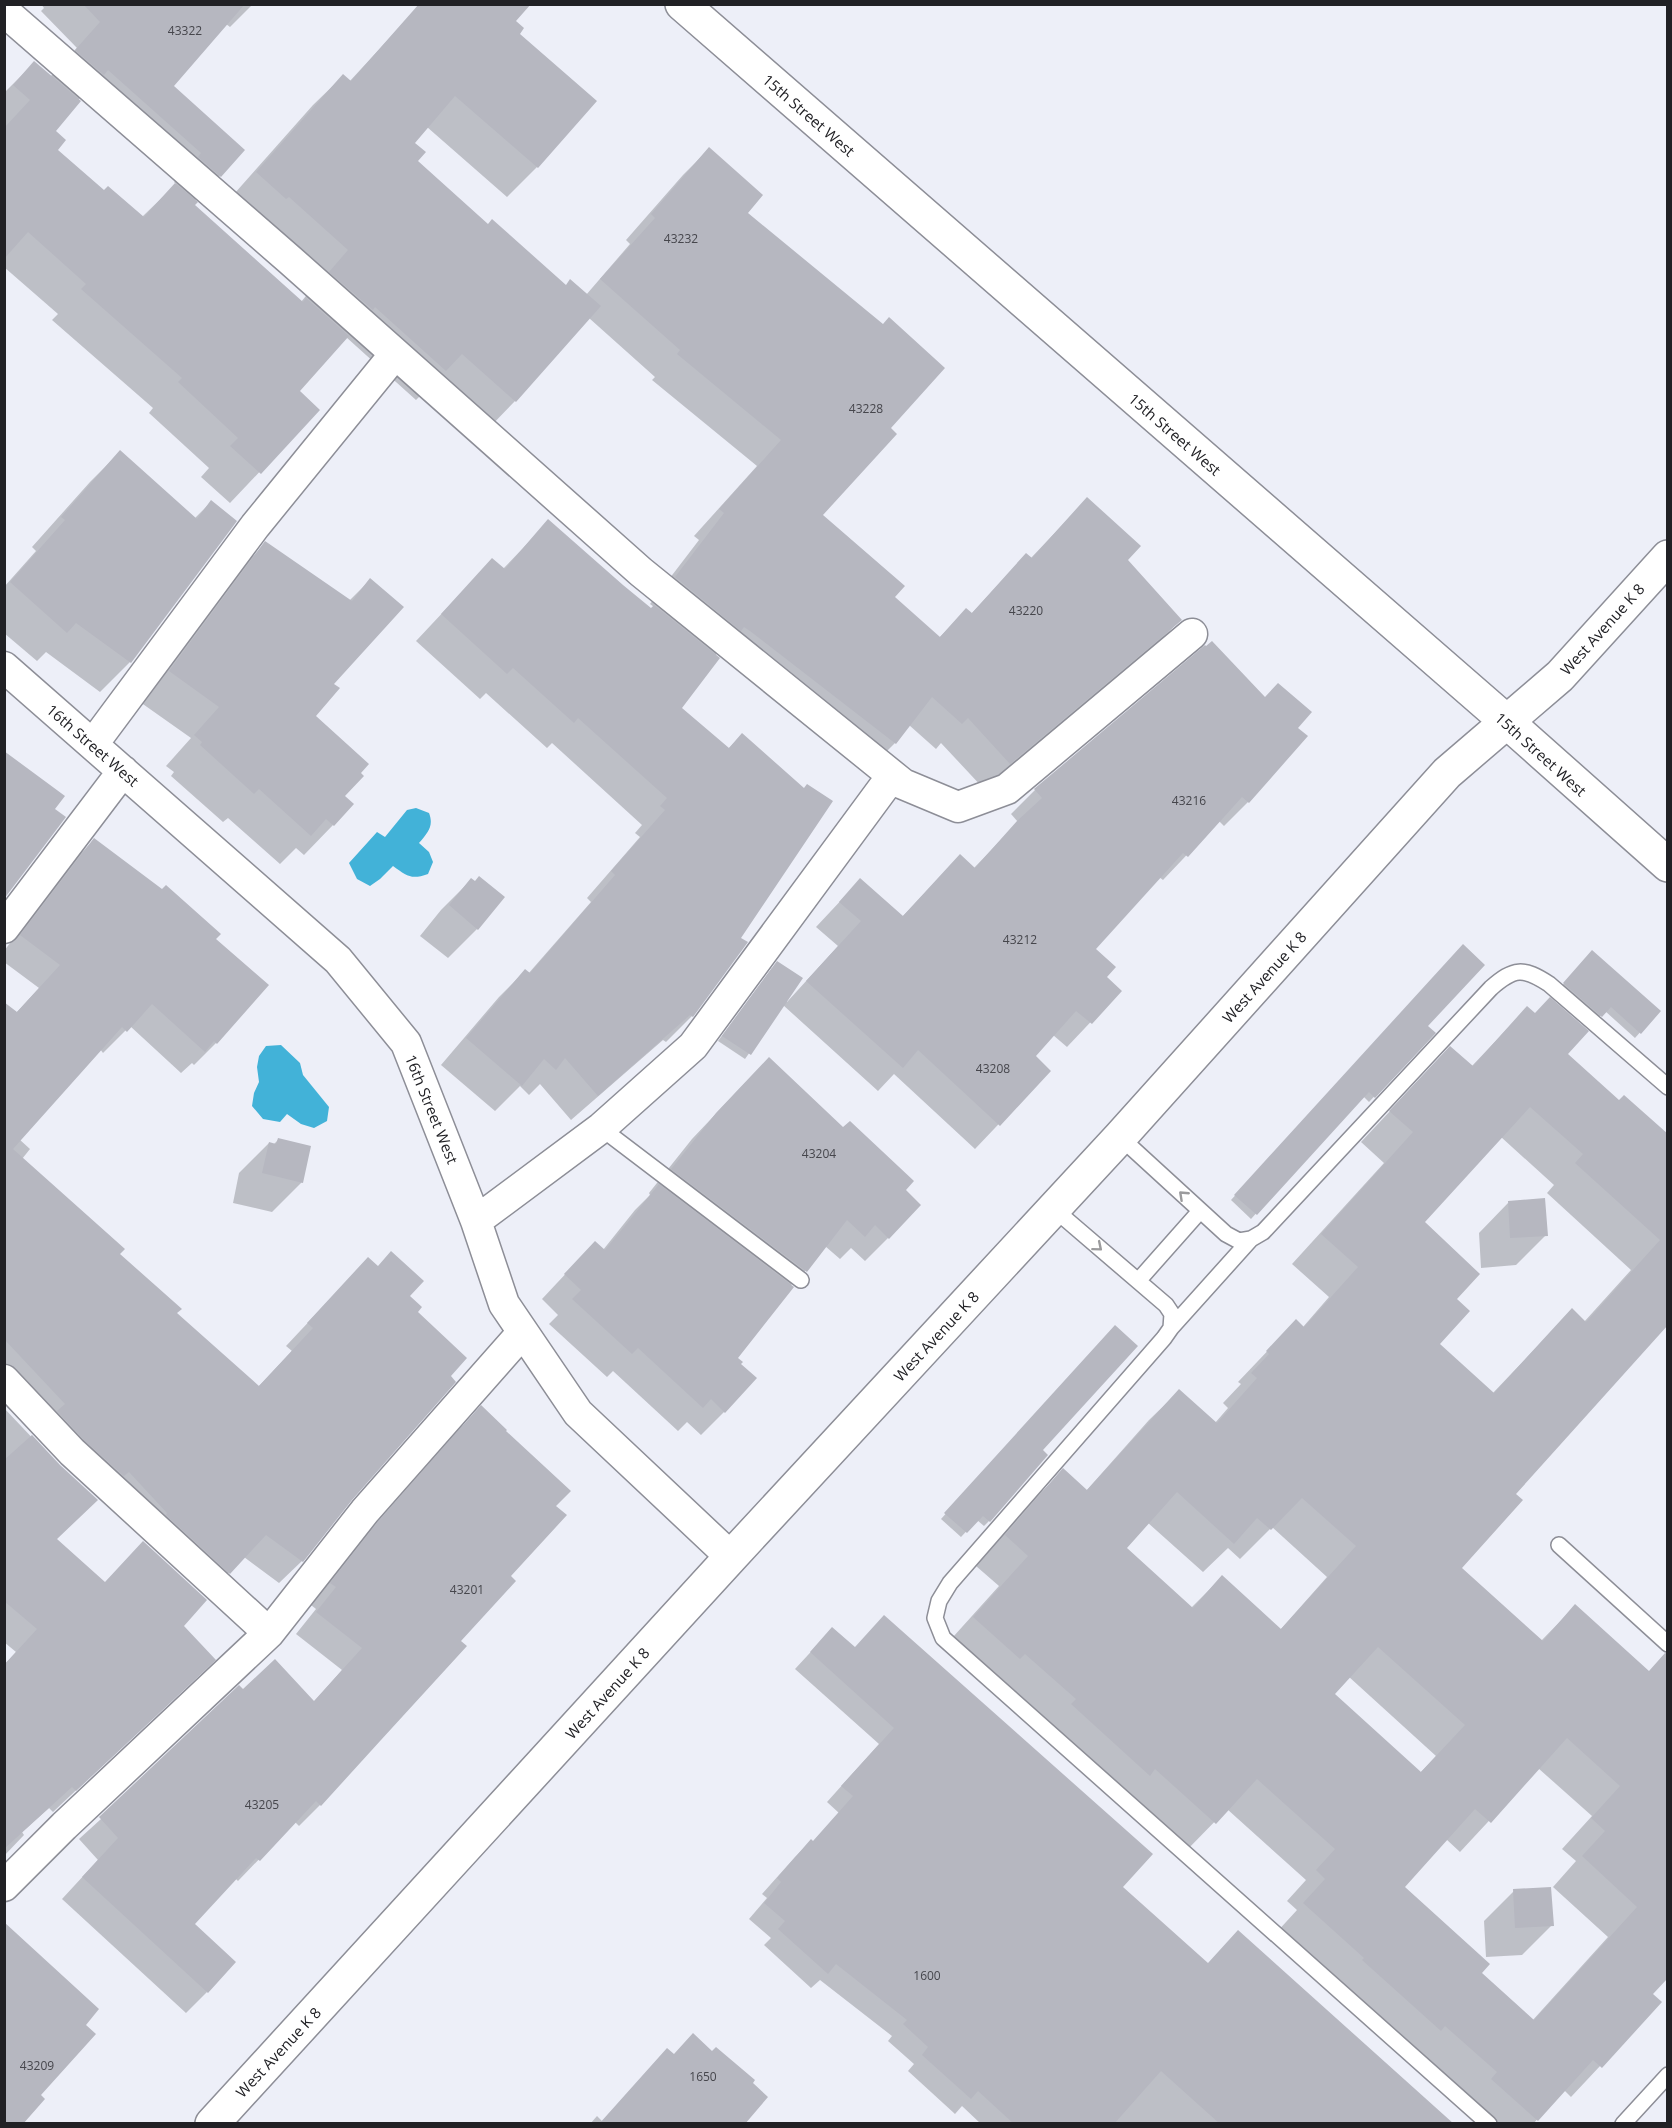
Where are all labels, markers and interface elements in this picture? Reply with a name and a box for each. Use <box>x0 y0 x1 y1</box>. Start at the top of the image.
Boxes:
house number: 43322 <box>168 22 202 39</box>
street label: 15th Street West <box>759 69 859 161</box>
house number: 43232 <box>664 230 698 247</box>
street label: 15th Street West <box>1125 388 1225 480</box>
house number: 43228 <box>849 400 883 417</box>
street label: West Avenue K 8 <box>1556 579 1648 679</box>
house number: 43220 <box>1009 602 1043 619</box>
street label: 16th Street West <box>43 699 143 791</box>
street label: 15th Street West <box>1491 708 1591 800</box>
house number: 43216 <box>1172 792 1206 809</box>
street label: West Avenue K 8 <box>1218 927 1310 1027</box>
house number: 43212 <box>1003 931 1037 948</box>
street label: 16th Street West <box>401 1051 463 1167</box>
house number: 43208 <box>976 1060 1010 1077</box>
house number: 43204 <box>802 1145 836 1162</box>
one-way arrow <box>1179 1191 1190 1202</box>
one-way arrow <box>1091 1240 1102 1251</box>
street label: West Avenue K 8 <box>889 1287 983 1385</box>
house number: 43201 <box>450 1581 484 1598</box>
street label: West Avenue K 8 <box>561 1643 653 1743</box>
house number: 43205 <box>245 1796 279 1813</box>
house number: 1600 <box>913 1967 941 1984</box>
street label: West Avenue K 8 <box>231 2003 325 2101</box>
house number: 43209 <box>20 2057 54 2074</box>
house number: 1650 <box>689 2068 717 2085</box>

